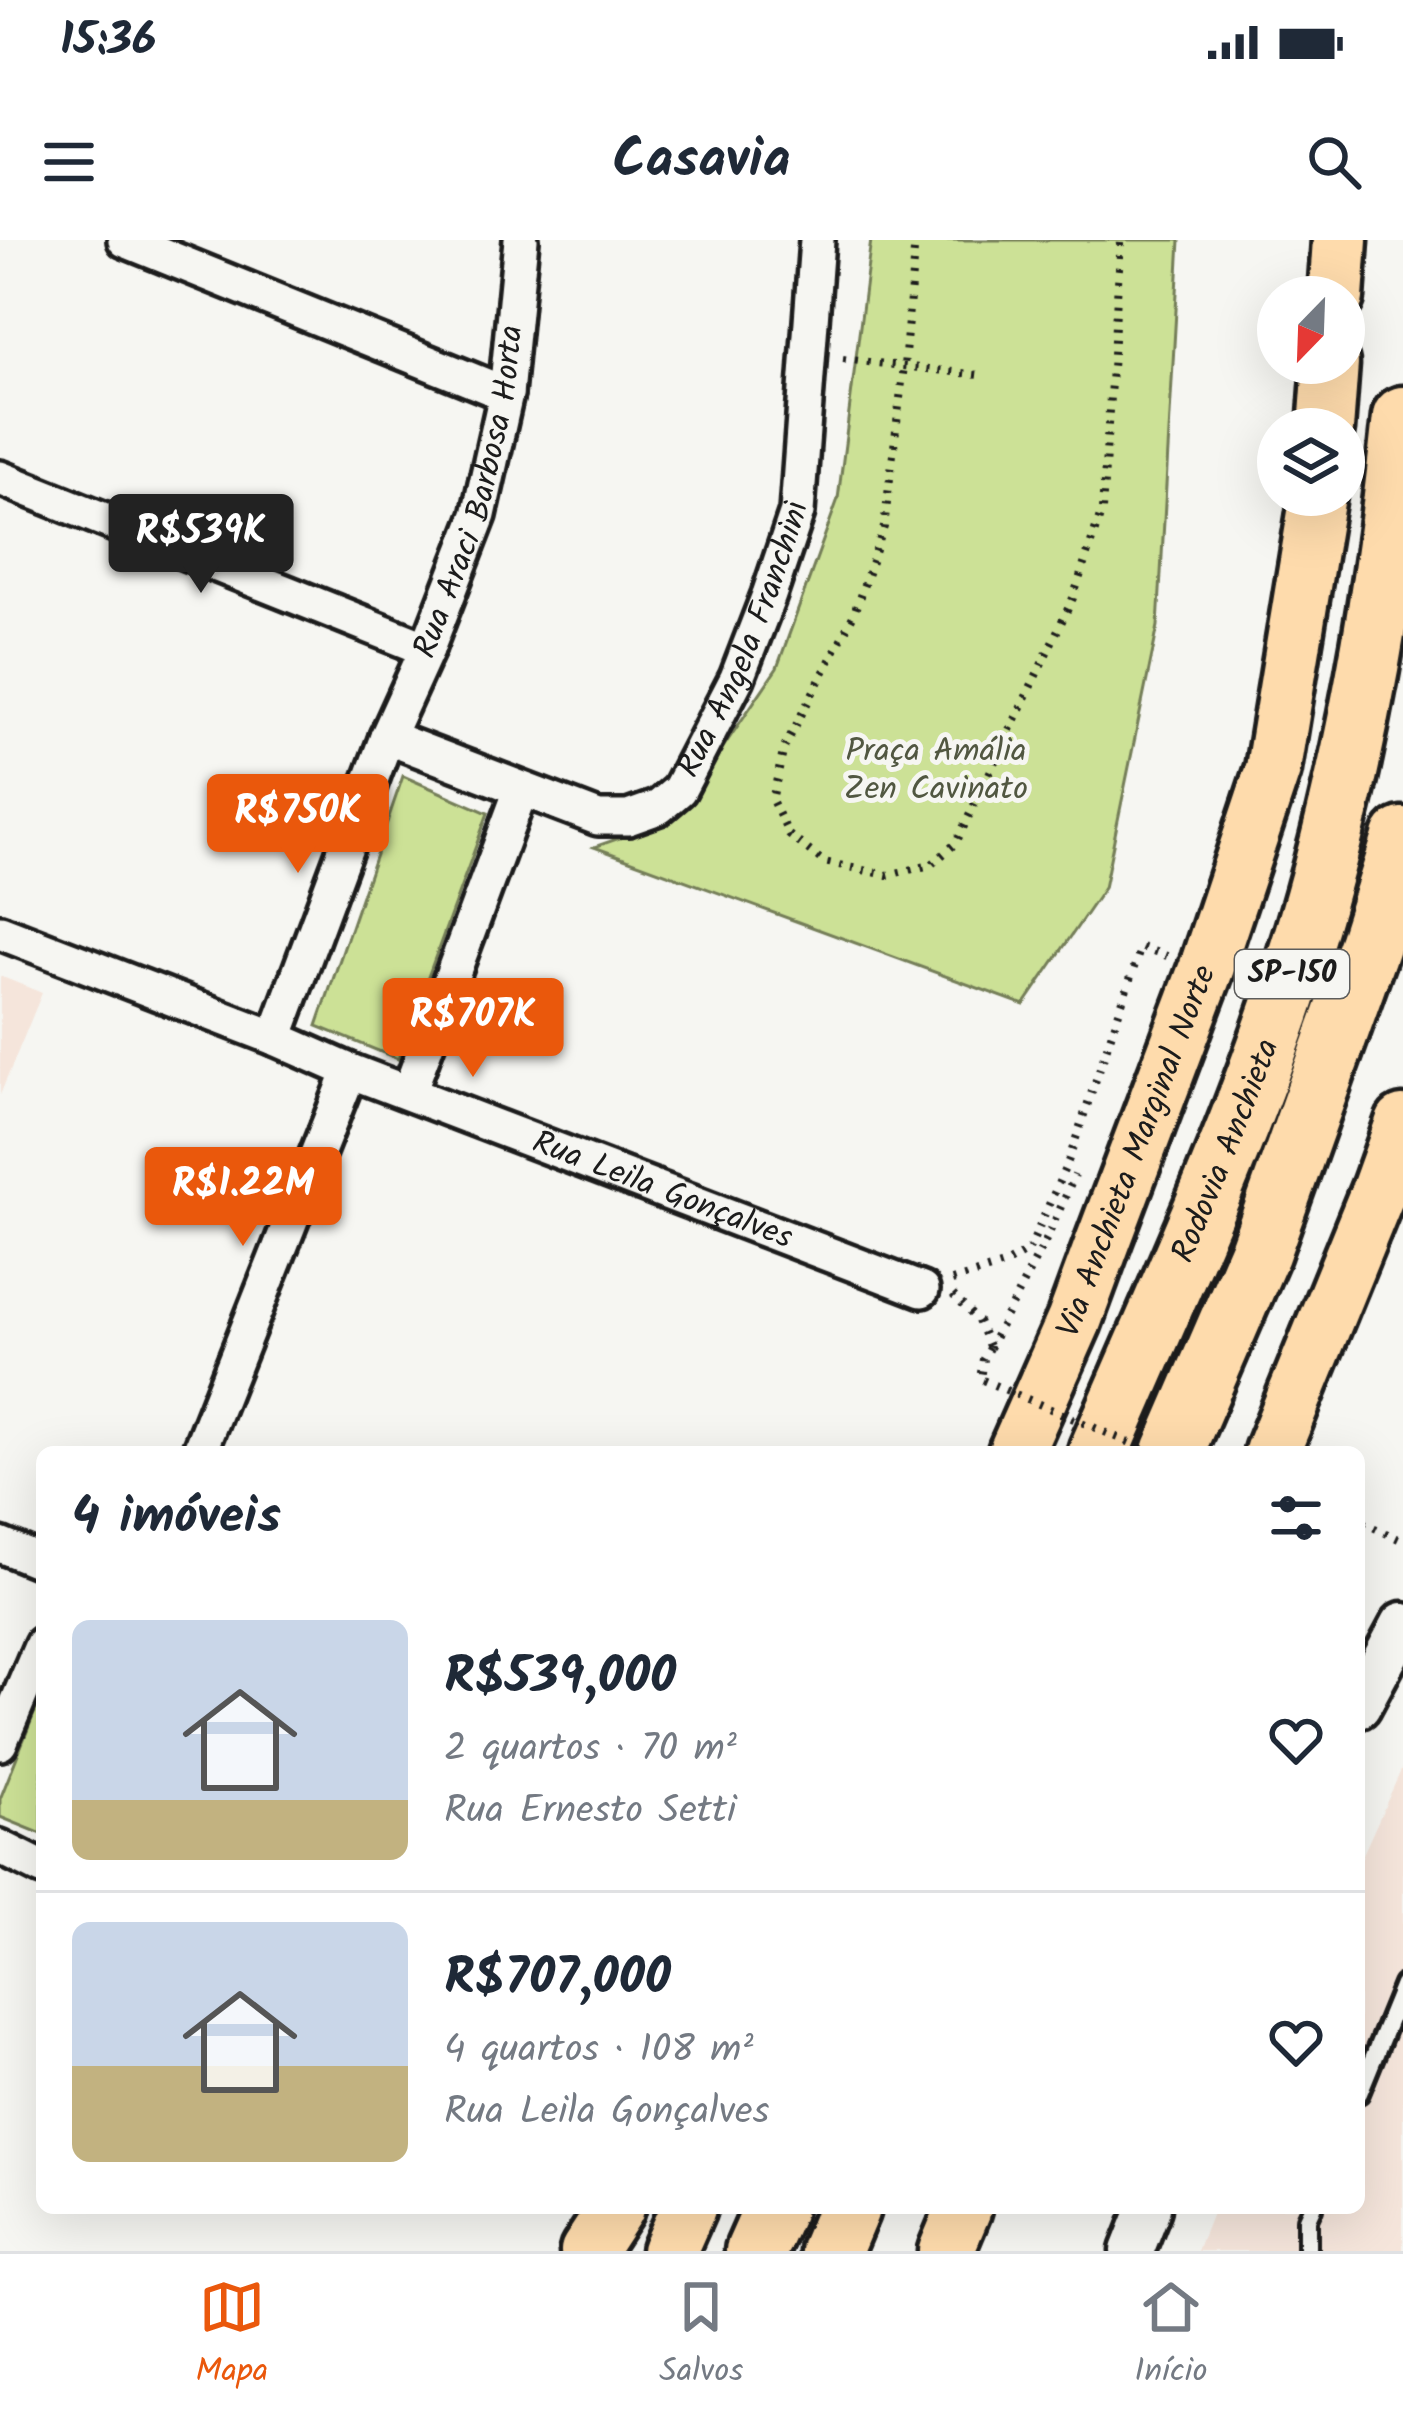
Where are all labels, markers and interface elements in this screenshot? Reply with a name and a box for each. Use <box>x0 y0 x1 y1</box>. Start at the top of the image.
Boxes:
text: 15:36 <box>60 6 156 78</box>
text: Casavia <box>613 119 790 205</box>
icon: menu <box>36 129 102 195</box>
icon: search <box>1301 129 1367 195</box>
north arrow <box>1257 276 1365 384</box>
map controls <box>1257 276 1365 516</box>
street label: Rua Araci Barbosa Horta <box>399 323 539 666</box>
button: layers <box>1257 408 1365 516</box>
pin: R$539K <box>103 494 299 596</box>
street label: Rua Angela Franchini <box>663 499 824 787</box>
text: R$539K <box>136 502 266 564</box>
park label: Praça Amália Zen Cavinato <box>844 726 1028 817</box>
pin: R$750K <box>200 774 396 876</box>
text: R$750K <box>234 782 362 844</box>
road number: SP-150 <box>1235 950 1349 998</box>
street label: Via Anchieta Marginal Norte <box>1043 957 1232 1347</box>
pin: R$707K <box>375 978 571 1080</box>
text: R$707K <box>410 986 536 1048</box>
street label: Rodovia Anchieta <box>1158 1032 1295 1271</box>
street label: Rua Leila Gonçalves <box>524 1117 800 1265</box>
pin: R$1.22M <box>132 1147 354 1249</box>
text: R$1.22M <box>172 1155 314 1217</box>
text: 4 imóveis <box>72 1478 281 1559</box>
icon: filters <box>1263 1485 1329 1551</box>
text: R$539,000 <box>444 1638 676 1719</box>
icon: home <box>168 1668 312 1812</box>
icon: heart <box>1263 1707 1329 1773</box>
text: 2 quartos · 70 m² <box>444 1719 737 1781</box>
text: Rua Ernesto Setti <box>444 1781 736 1843</box>
text: R$707,000 <box>444 1939 671 2020</box>
icon: home <box>168 1970 312 2114</box>
icon: heart <box>1263 2009 1329 2075</box>
text: 4 quartos · 108 m² <box>444 2020 753 2082</box>
text: Rua Leila Gonçalves <box>444 2082 769 2144</box>
tab: Mapa <box>196 2274 268 2399</box>
tab: Salvos <box>659 2274 743 2399</box>
tab: Início <box>1134 2274 1207 2399</box>

